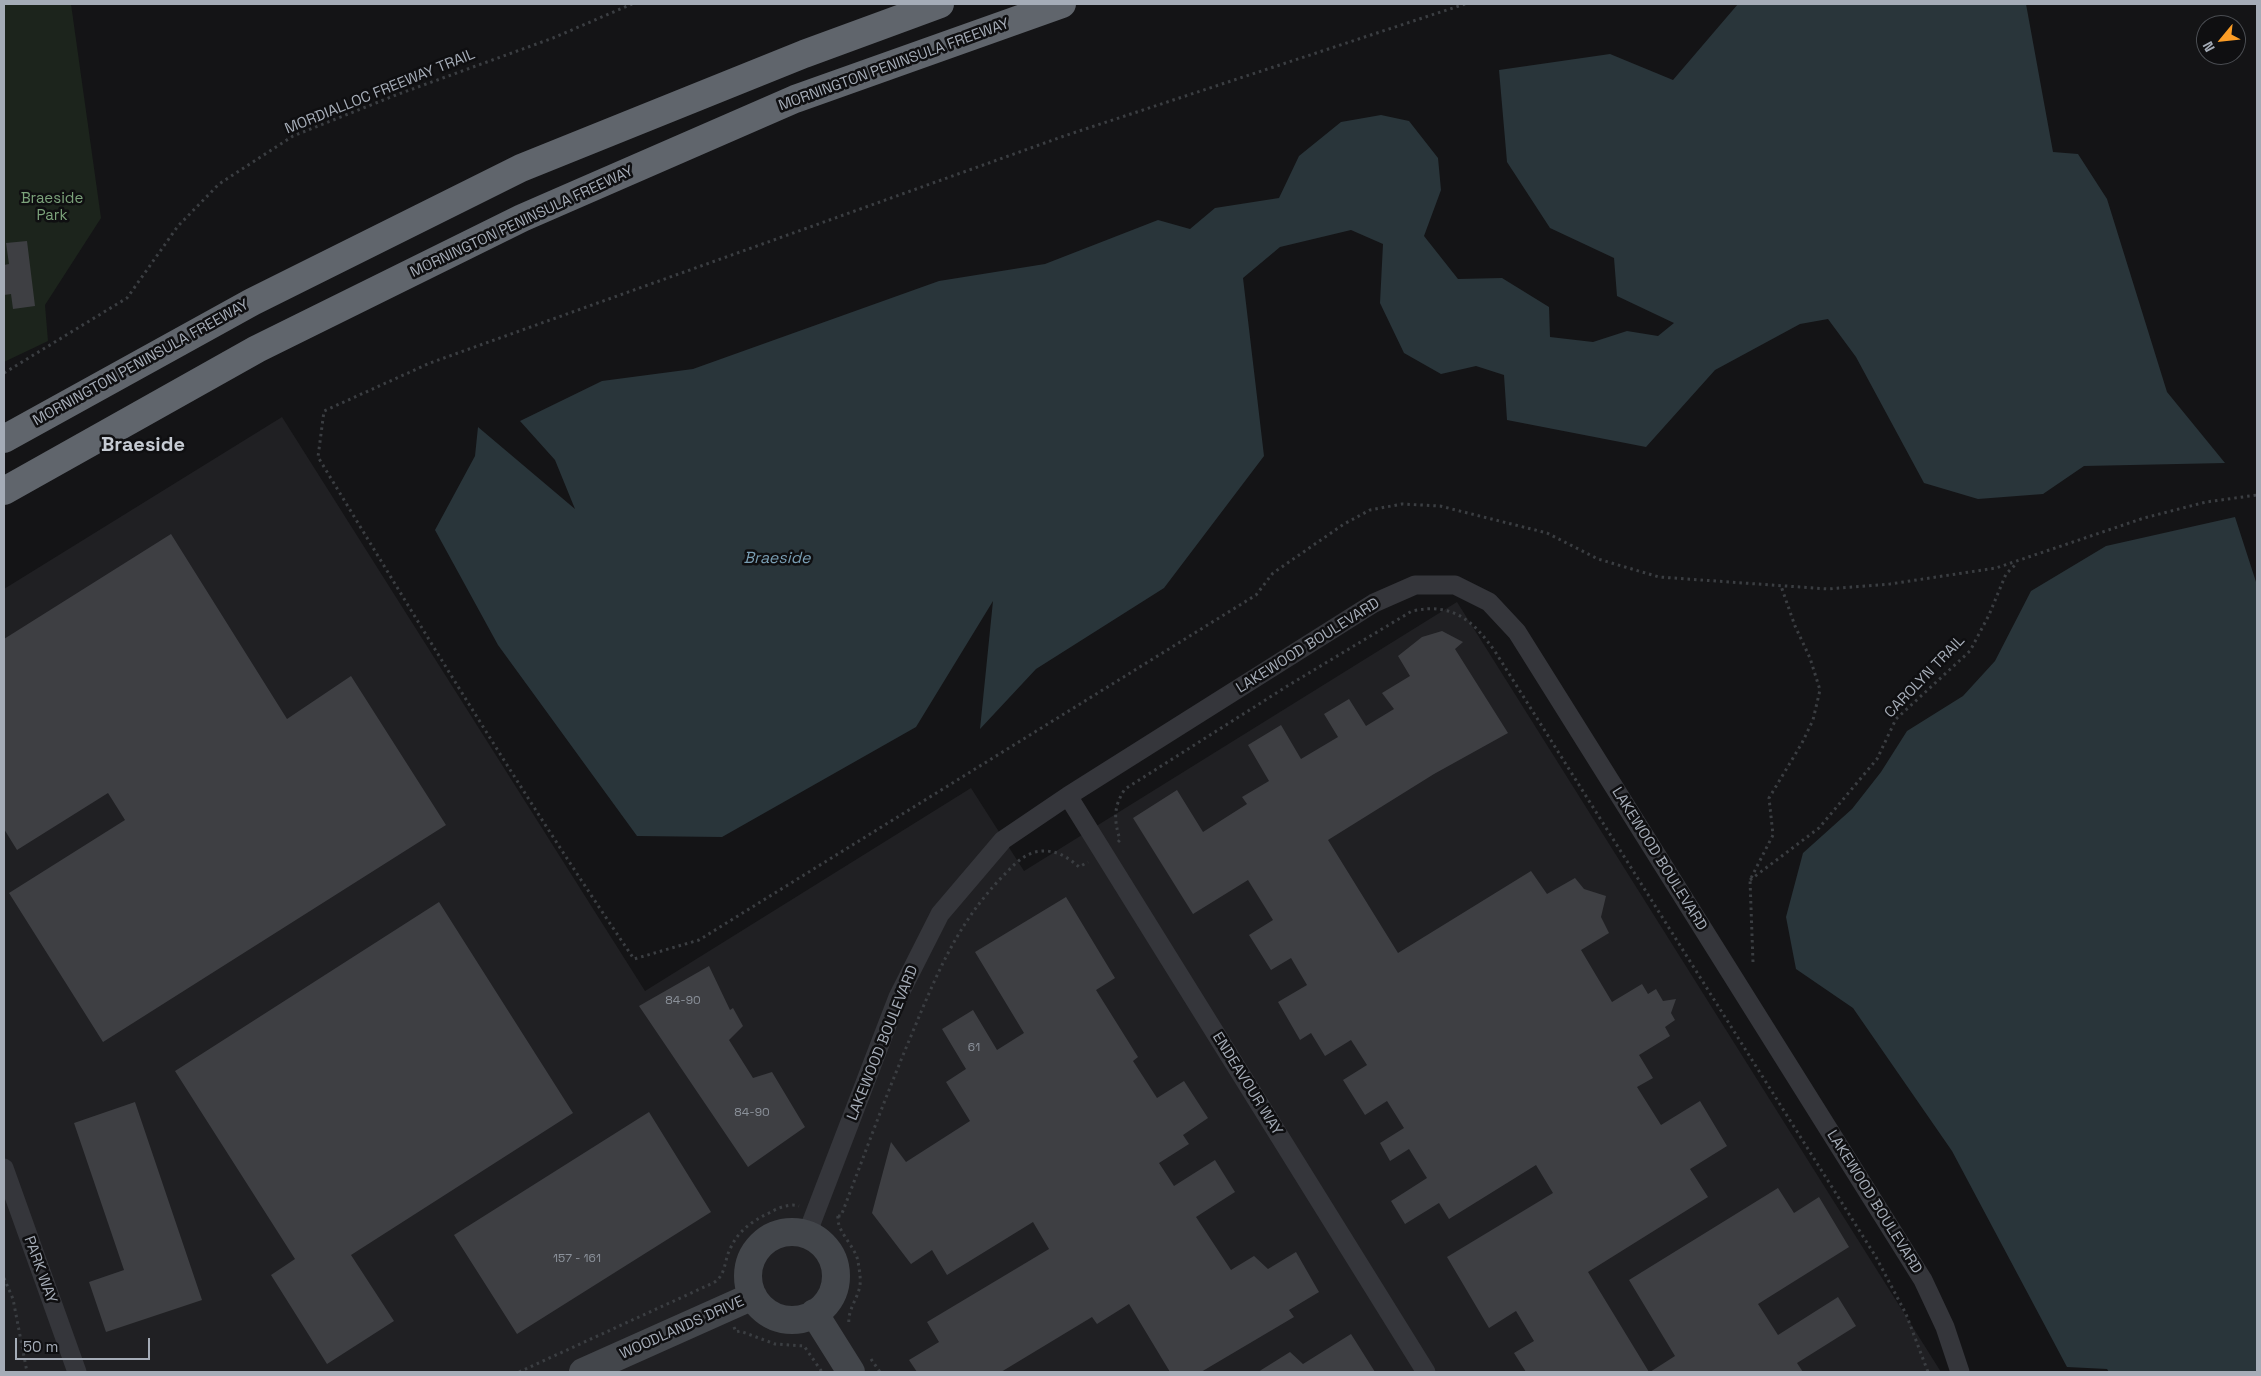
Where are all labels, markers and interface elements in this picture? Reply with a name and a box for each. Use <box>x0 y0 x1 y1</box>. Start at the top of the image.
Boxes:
street label: MORNINGTON PENINSULA FREEWAY <box>776 15 1012 115</box>
north arrow <box>2196 15 2246 65</box>
text: N <box>2198 38 2219 55</box>
street label: MORDIALLOC FREEWAY TRAIL <box>282 46 478 138</box>
street label: MORNINGTON PENINSULA FREEWAY <box>408 162 636 282</box>
park label: Braeside Park <box>21 190 83 225</box>
street label: MORNINGTON PENINSULA FREEWAY <box>30 296 252 430</box>
district label: Braeside <box>101 434 185 458</box>
water label: Braeside <box>744 549 810 569</box>
street label: LAKEWOOD BOULEVARD <box>1233 594 1383 698</box>
street label: CAROLYN TRAIL <box>1881 632 1969 722</box>
street label: LAKEWOOD BOULEVARD <box>1607 784 1711 934</box>
street label: LAKEWOOD BOULEVARD <box>844 963 922 1123</box>
house number: 84-90 <box>665 994 701 1008</box>
street label: ENDEAVOUR WAY <box>1208 1029 1286 1139</box>
house number: 61 <box>968 1041 980 1055</box>
house number: 84-90 <box>734 1106 770 1120</box>
street label: LAKEWOOD BOULEVARD <box>1822 1127 1926 1277</box>
street label: PARK WAY <box>20 1234 60 1306</box>
house number: 157 - 161 <box>553 1252 601 1266</box>
street label: WOODLANDS DRIVE <box>617 1293 747 1363</box>
scale bar <box>18 1328 152 1360</box>
text: 50 m <box>23 1337 58 1356</box>

